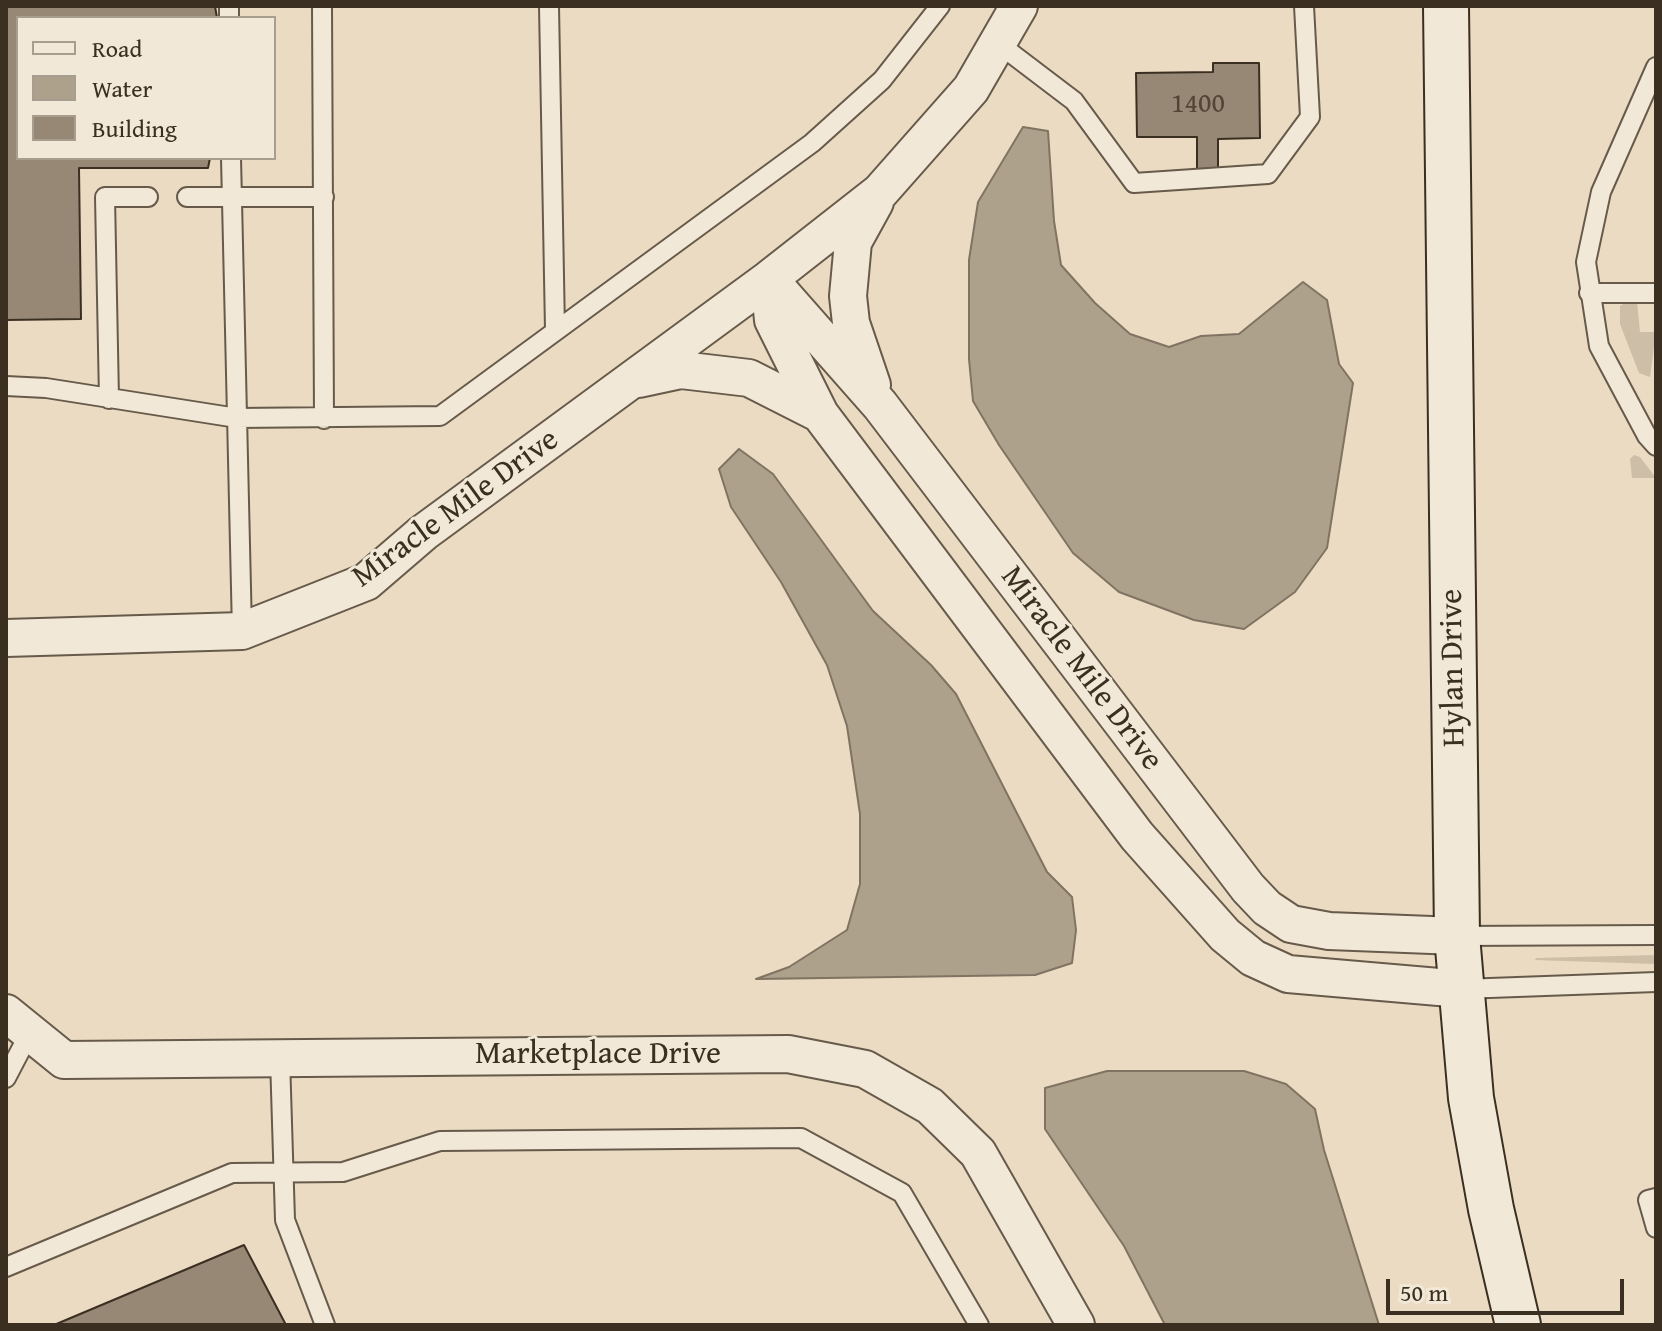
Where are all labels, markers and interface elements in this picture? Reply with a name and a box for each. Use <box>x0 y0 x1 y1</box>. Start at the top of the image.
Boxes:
legend <box>16 16 276 160</box>
text: Road <box>92 31 142 66</box>
text: Water <box>92 71 152 106</box>
house number: 1400 <box>1171 88 1225 122</box>
text: Building <box>92 111 177 146</box>
street label: Miracle Mile Drive <box>345 421 567 597</box>
street label: Miracle Mile Drive <box>992 559 1170 779</box>
street label: Hylan Drive <box>1433 589 1475 747</box>
street label: Marketplace Drive <box>475 1036 721 1074</box>
scale bar <box>1390 1263 1628 1313</box>
text: 50 m <box>1400 1275 1448 1310</box>

